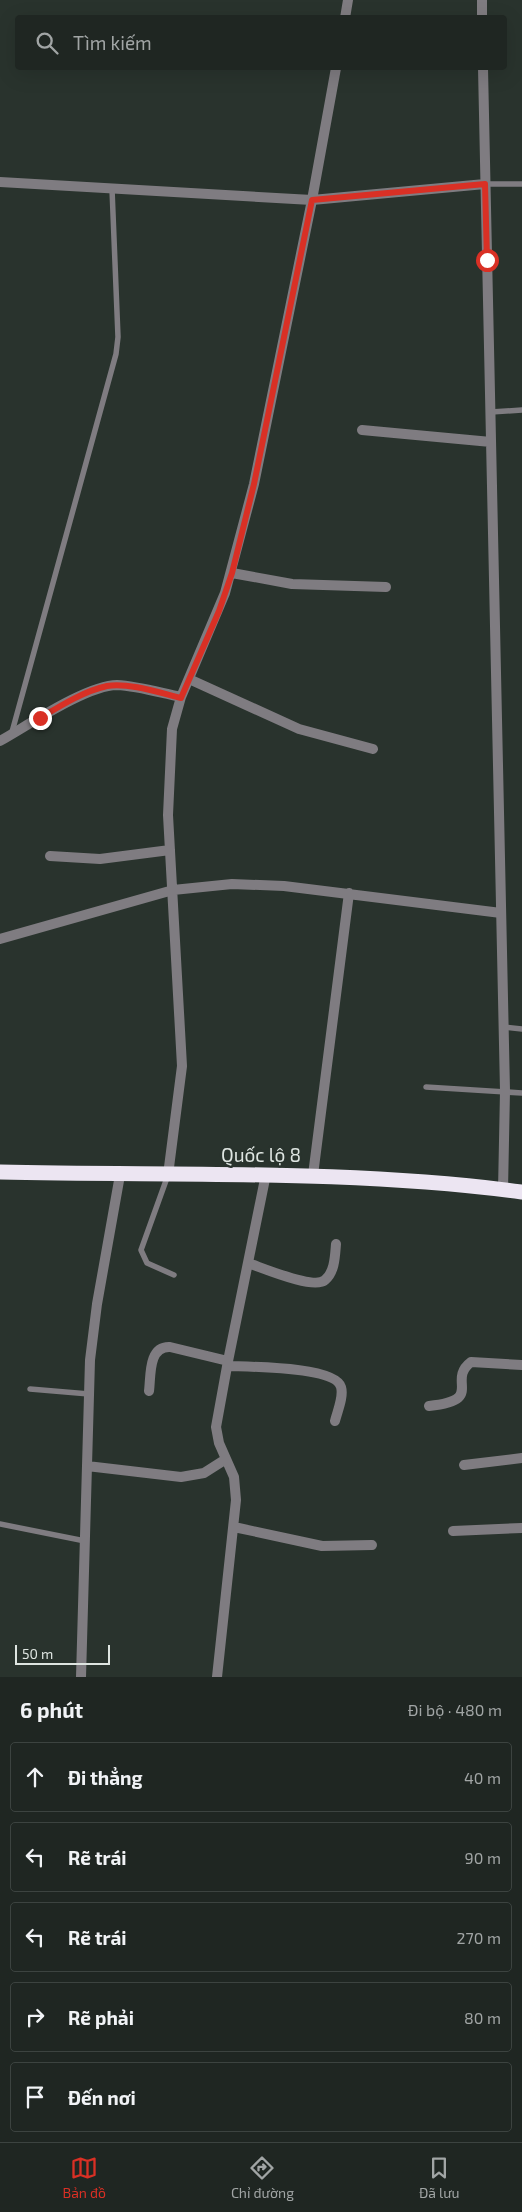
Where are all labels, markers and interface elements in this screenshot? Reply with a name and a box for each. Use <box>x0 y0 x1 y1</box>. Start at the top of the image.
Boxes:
search box <box>15 15 507 70</box>
icon: search <box>33 29 61 57</box>
text: Tìm kiếm <box>73 31 152 54</box>
route start <box>476 249 499 272</box>
route end <box>29 707 52 730</box>
street label: Quốc lộ 8 <box>221 1143 301 1166</box>
scale bar <box>15 1642 110 1665</box>
text: 50 m <box>22 1645 53 1662</box>
text: 6 phút <box>20 1697 83 1722</box>
text: Đi bộ · 480 m <box>408 1700 502 1719</box>
icon: ahead <box>21 1763 49 1791</box>
text: Đi thẳng <box>68 1766 143 1789</box>
text: 40 m <box>464 1768 501 1787</box>
icon: left <box>21 1843 49 1871</box>
text: Rẽ trái <box>68 1846 127 1869</box>
text: 90 m <box>465 1848 501 1867</box>
icon: left <box>21 1923 49 1951</box>
text: Rẽ trái <box>68 1926 127 1949</box>
text: 270 m <box>457 1928 501 1947</box>
icon: right <box>21 2003 49 2031</box>
text: Rẽ phải <box>68 2006 134 2029</box>
text: 80 m <box>464 2008 501 2027</box>
icon: arrive <box>21 2083 49 2111</box>
text: Đến nơi <box>68 2086 136 2109</box>
tab: Bản đồ <box>62 2154 106 2201</box>
tab: Chỉ đường <box>231 2154 294 2201</box>
tab: Đã lưu <box>419 2154 460 2201</box>

